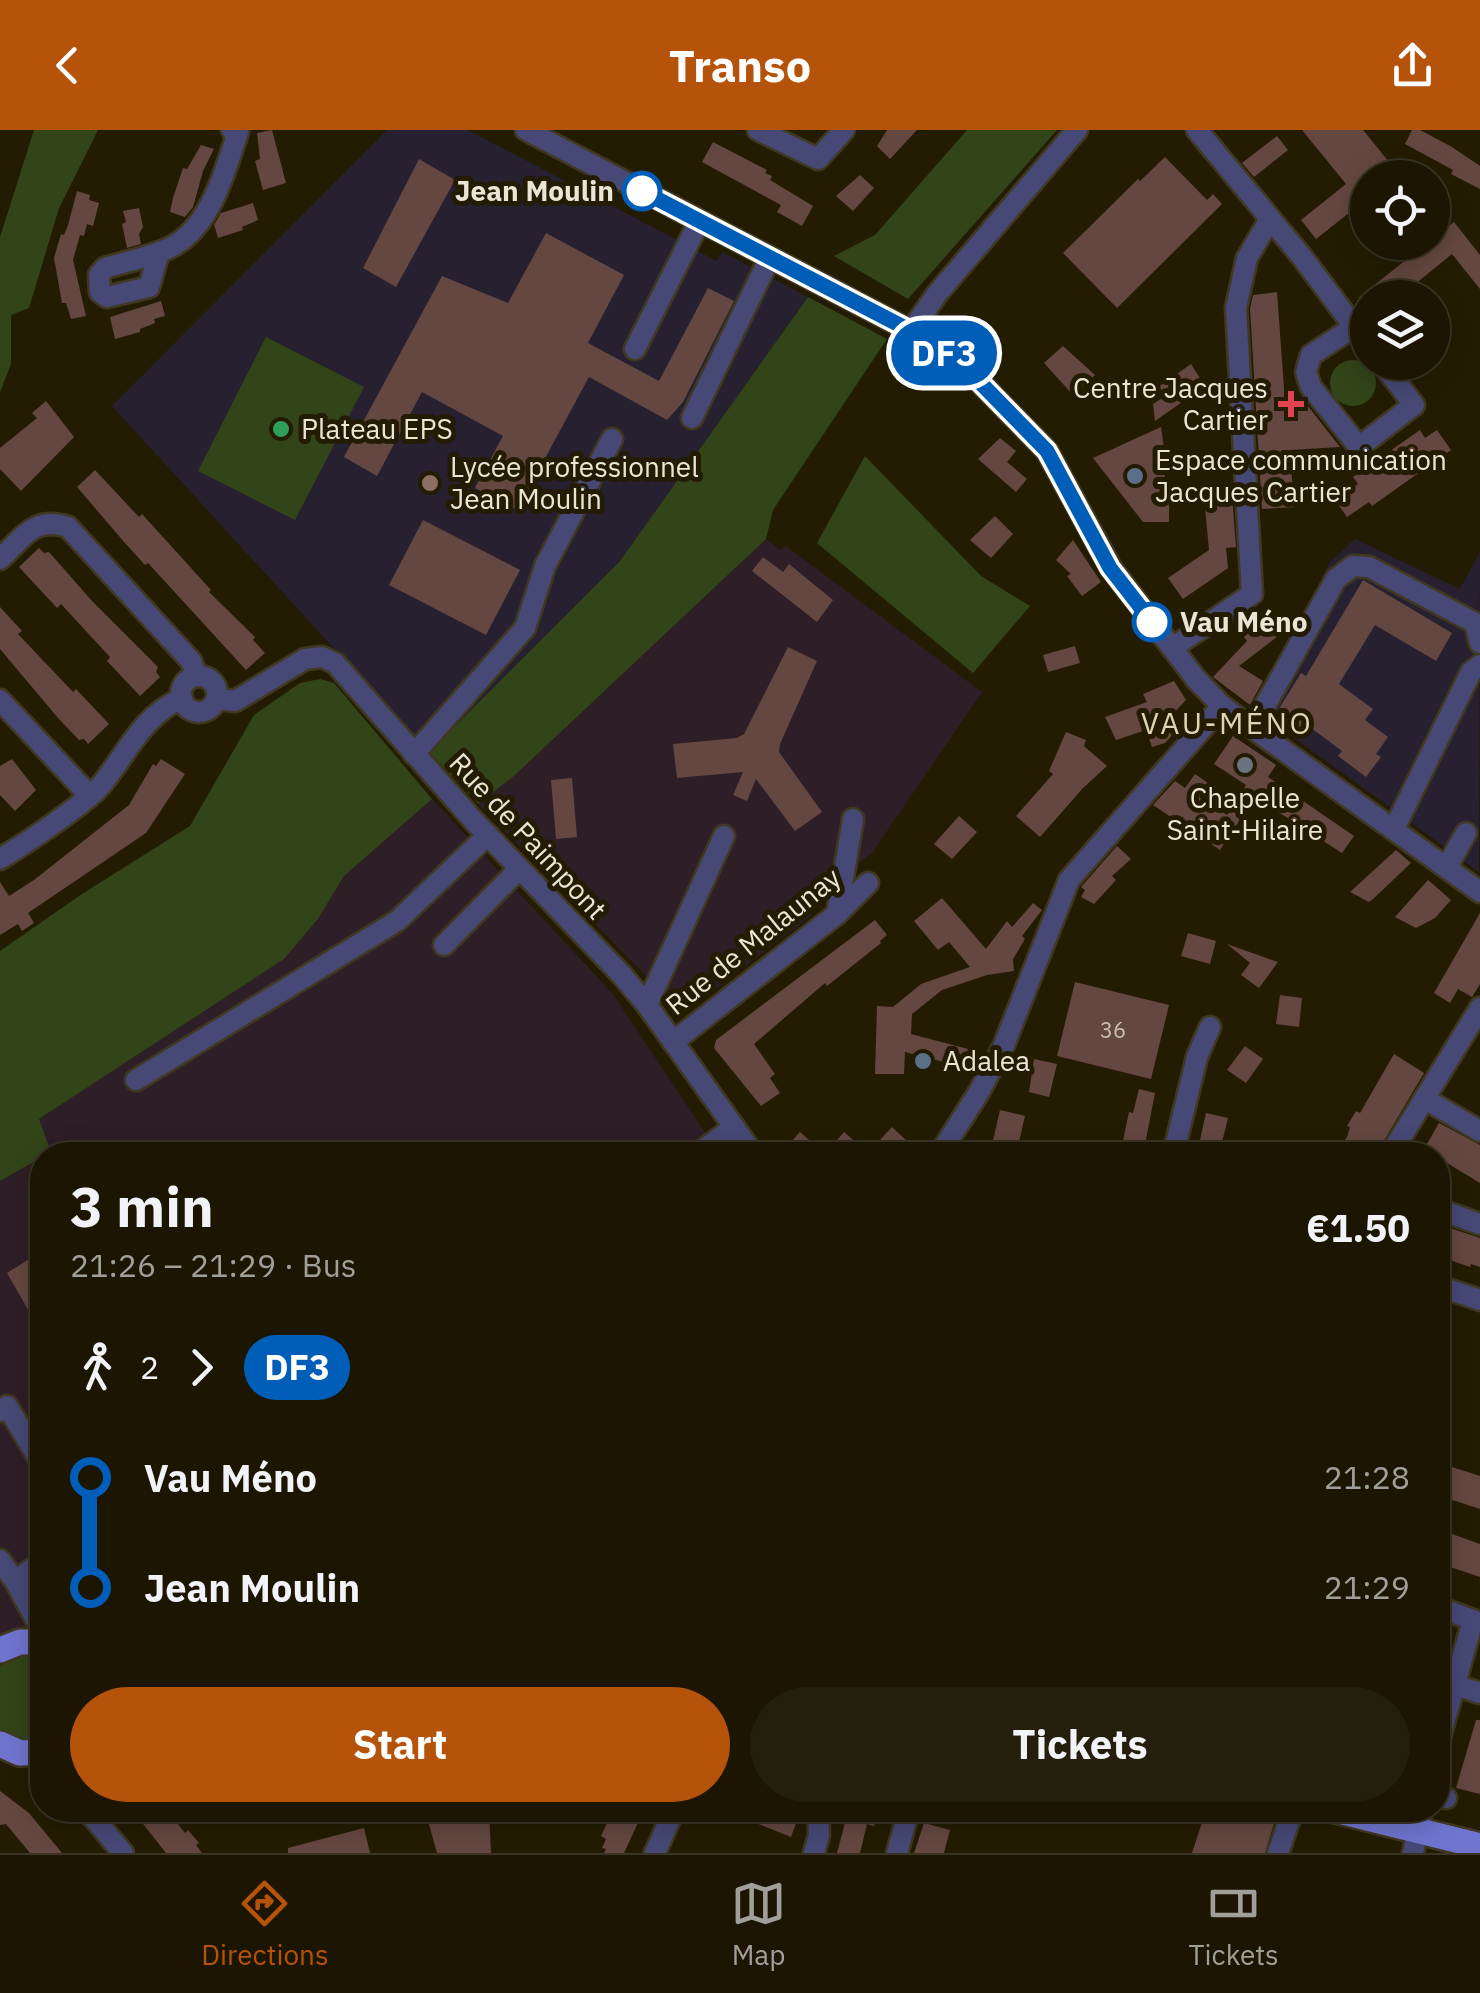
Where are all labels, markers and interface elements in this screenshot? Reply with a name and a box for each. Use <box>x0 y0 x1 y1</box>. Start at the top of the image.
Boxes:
text: Transo <box>669 36 811 94</box>
icon: back <box>40 38 95 93</box>
icon: share <box>1385 38 1440 93</box>
map controls <box>1350 160 1450 380</box>
button: locate <box>1350 160 1450 260</box>
place label: Jean Moulin <box>455 172 614 209</box>
marker: Jean Moulin <box>623 172 661 210</box>
button: layers <box>1350 280 1450 380</box>
line badge: DF3 <box>886 320 1002 386</box>
text: DF3 <box>911 330 977 376</box>
place label: Centre Jacques Cartier <box>1073 369 1268 438</box>
marker: Centre Jacques Cartier <box>1278 391 1304 417</box>
place label: Plateau EPS <box>301 410 453 447</box>
marker: Plateau EPS <box>270 418 292 440</box>
place label: Espace communication Jacques Cartier <box>1155 441 1447 510</box>
place label: Lycée professionnel Jean Moulin <box>450 448 699 517</box>
marker: Espace communication Jacques Cartier <box>1124 465 1146 487</box>
marker: Lycée professionnel Jean Moulin <box>419 472 441 494</box>
marker: Vau Méno <box>1133 603 1171 641</box>
place label: Vau Méno <box>1180 603 1307 640</box>
district label: VAU-MÉNO <box>1141 703 1313 742</box>
street label: Rue de Paimpont <box>442 745 615 927</box>
marker: Chapelle Saint-Hilaire <box>1234 754 1256 776</box>
place label: Chapelle Saint-Hilaire <box>1167 779 1323 848</box>
street label: Rue de Malaunay <box>658 859 848 1023</box>
house number: 36 <box>1100 1015 1126 1044</box>
place label: Adalea <box>943 1042 1030 1079</box>
marker: Adalea <box>912 1050 934 1072</box>
text: 3 min <box>70 1171 214 1242</box>
text: €1.50 <box>1306 1203 1410 1252</box>
text: 21:26 – 21:29 · Bus <box>70 1244 356 1286</box>
icon: walk <box>70 1340 125 1395</box>
icon: forward <box>174 1340 229 1395</box>
text: DF3 <box>264 1344 330 1390</box>
text: 2 <box>140 1346 159 1388</box>
text: Vau Méno <box>144 1453 317 1502</box>
text: 21:28 <box>1324 1456 1410 1498</box>
text: Jean Moulin <box>144 1563 360 1612</box>
text: 21:29 <box>1324 1566 1410 1608</box>
button: Start <box>70 1687 730 1802</box>
button: Tickets <box>750 1687 1410 1802</box>
tab: Directions <box>201 1876 329 1973</box>
tab: Map <box>731 1876 786 1973</box>
tab: Tickets <box>1189 1876 1279 1973</box>

